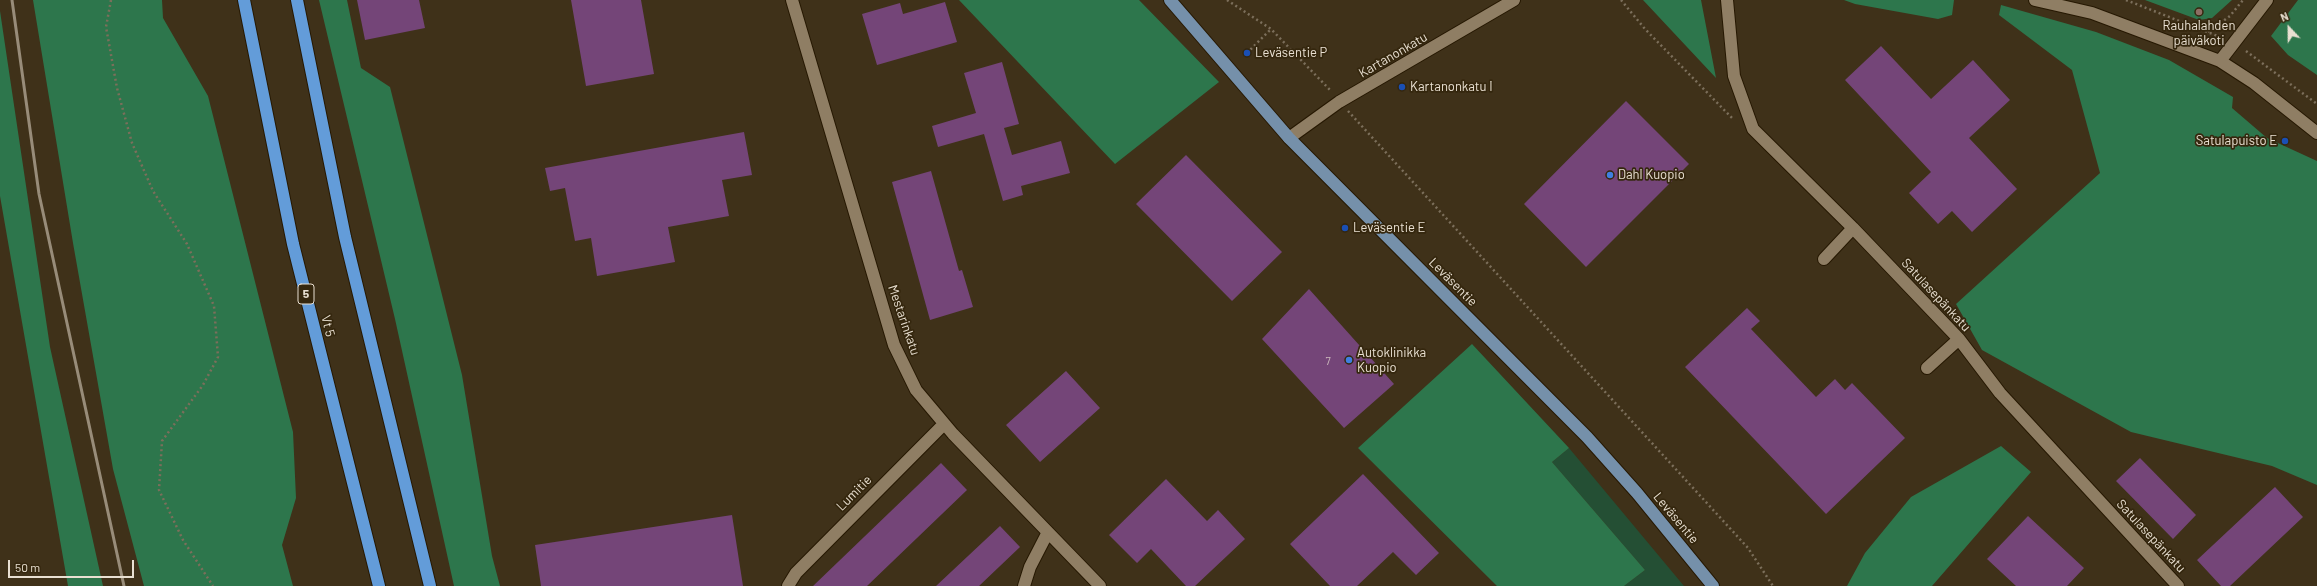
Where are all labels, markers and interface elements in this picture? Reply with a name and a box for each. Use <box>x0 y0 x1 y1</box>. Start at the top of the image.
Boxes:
marker: Rauhalahden päiväkoti <box>2194 7 2204 17</box>
north arrow <box>2269 8 2309 48</box>
text: N <box>2278 9 2290 24</box>
place label: Rauhalahden päiväkoti <box>2163 18 2235 49</box>
street label: Kartanonkatu <box>1356 29 1430 81</box>
place label: Leväsentie P <box>1255 45 1327 61</box>
marker: Leväsentie P <box>1242 48 1252 58</box>
place label: Kartanonkatu I <box>1410 79 1493 95</box>
marker: Kartanonkatu I <box>1397 82 1407 92</box>
place label: Satulapuisto E <box>2196 133 2277 149</box>
marker: Satulapuisto E <box>2280 136 2290 146</box>
place label: Dahl Kuopio <box>1618 167 1685 183</box>
marker: Dahl Kuopio <box>1605 170 1615 180</box>
place label: Leväsentie E <box>1353 220 1425 236</box>
marker: Leväsentie E <box>1340 223 1350 233</box>
street label: Leväsentie <box>1426 255 1480 309</box>
street label: Satulasepänkatu <box>1898 255 1974 335</box>
street label: Mestarinkatu <box>885 283 923 357</box>
road number: 5 <box>298 284 314 304</box>
street label: Vt 5 <box>318 314 338 338</box>
place label: Autoklinikka Kuopio <box>1357 345 1426 376</box>
house number: 7 <box>1325 354 1331 368</box>
marker: Autoklinikka Kuopio <box>1344 355 1354 365</box>
street label: Lumitie <box>833 472 875 514</box>
street label: Leväsentie <box>1650 489 1702 547</box>
street label: Satulasepänkatu <box>2113 496 2189 576</box>
scale bar <box>10 552 136 578</box>
text: 50 m <box>15 560 40 574</box>

